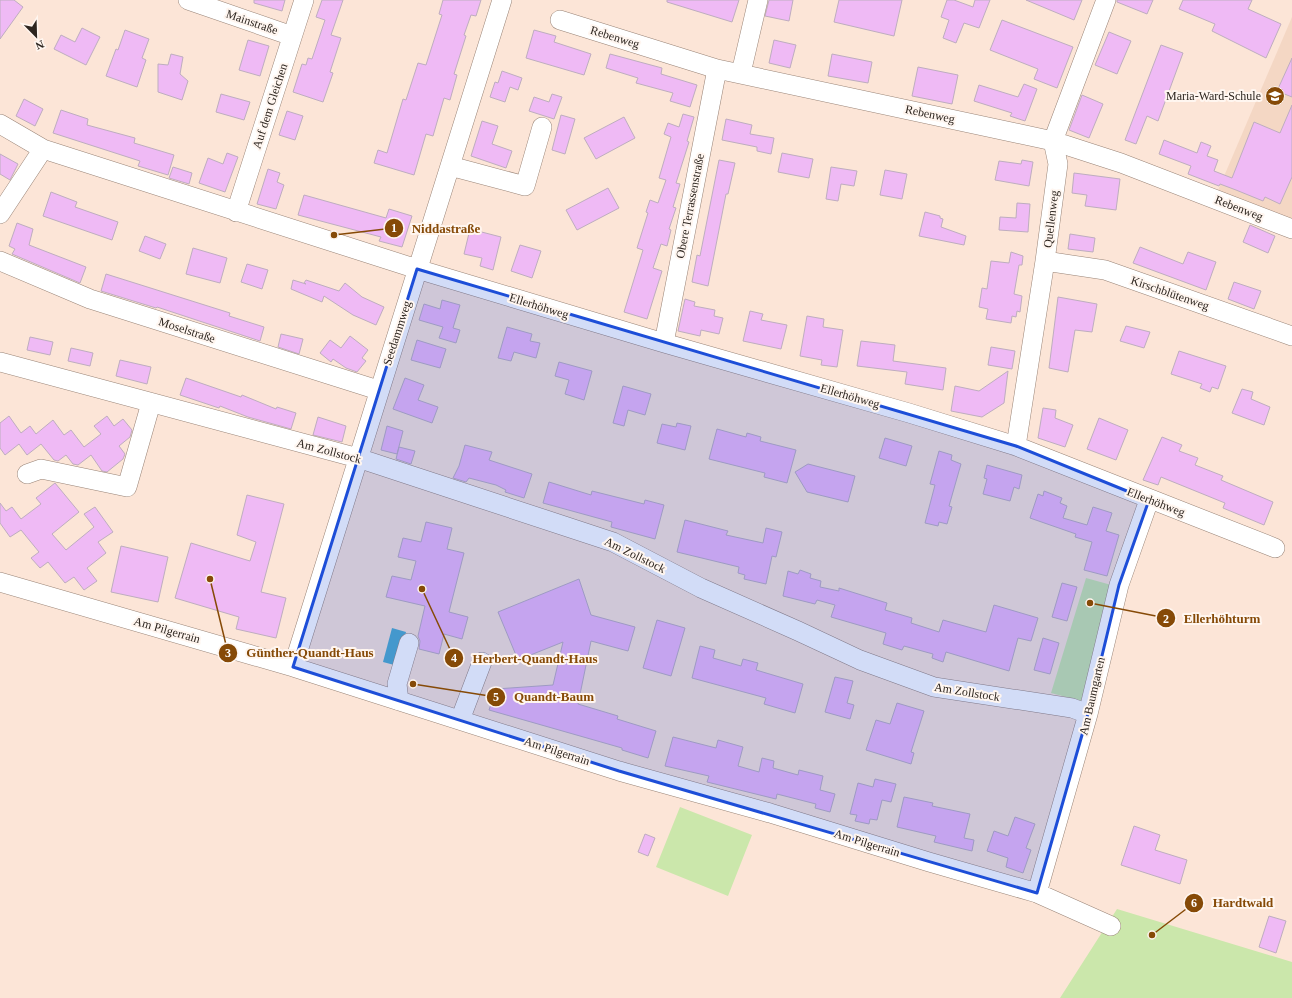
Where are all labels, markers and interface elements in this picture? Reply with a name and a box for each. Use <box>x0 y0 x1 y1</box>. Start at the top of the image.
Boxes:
street label: Mainstraße <box>224 7 280 37</box>
north arrow <box>16 16 56 56</box>
street label: Rebenweg <box>589 23 641 51</box>
text: N <box>34 38 46 52</box>
street label: Auf dem Gleichen <box>250 62 290 150</box>
school or university icon: Maria-Ward-Schule <box>1264 85 1286 107</box>
place label: Maria-Ward-Schule <box>1166 89 1261 103</box>
street label: Rebenweg <box>904 102 956 126</box>
street label: Obere Terrassenstraße <box>673 152 707 260</box>
street label: Quellenweg <box>1041 189 1061 249</box>
street label: Rebenweg <box>1213 192 1265 224</box>
callout: Niddastraße <box>384 216 488 241</box>
text: 1 <box>391 221 397 235</box>
text: Niddastraße <box>412 221 481 236</box>
street label: Kirschblütenweg <box>1129 273 1211 313</box>
street label: Ellerhöhweg <box>508 290 570 322</box>
street label: Seedammweg <box>380 299 414 367</box>
street label: Moselstraße <box>157 314 217 346</box>
street label: Ellerhöhweg <box>819 381 881 411</box>
street label: Am Zollstock <box>295 436 363 466</box>
street label: Ellerhöhweg <box>1125 484 1187 520</box>
street label: Am Zollstock <box>602 534 668 576</box>
callout: Ellerhöhturm <box>1156 606 1269 631</box>
text: Ellerhöhturm <box>1184 611 1260 626</box>
text: 2 <box>1163 612 1169 626</box>
street label: Am Pilgerrain <box>132 614 202 646</box>
callout: Günther-Quandt-Haus <box>218 640 382 665</box>
text: Günther-Quandt-Haus <box>246 645 374 660</box>
callout: Herbert-Quandt-Haus <box>444 645 605 670</box>
text: 3 <box>225 646 231 660</box>
text: 4 <box>451 651 457 665</box>
text: Herbert-Quandt-Haus <box>473 651 597 666</box>
street label: Am Baumgarten <box>1076 656 1108 736</box>
street label: Am Zollstock <box>933 680 1001 704</box>
callout: Quandt-Baum <box>486 684 602 709</box>
text: Quandt-Baum <box>514 689 594 704</box>
text: 5 <box>493 690 499 704</box>
street label: Am Pilgerrain <box>522 734 592 768</box>
street label: Am Pilgerrain <box>832 826 902 860</box>
callout: Hardtwald <box>1184 890 1281 915</box>
text: Hardtwald <box>1213 895 1274 910</box>
text: 6 <box>1191 896 1197 910</box>

